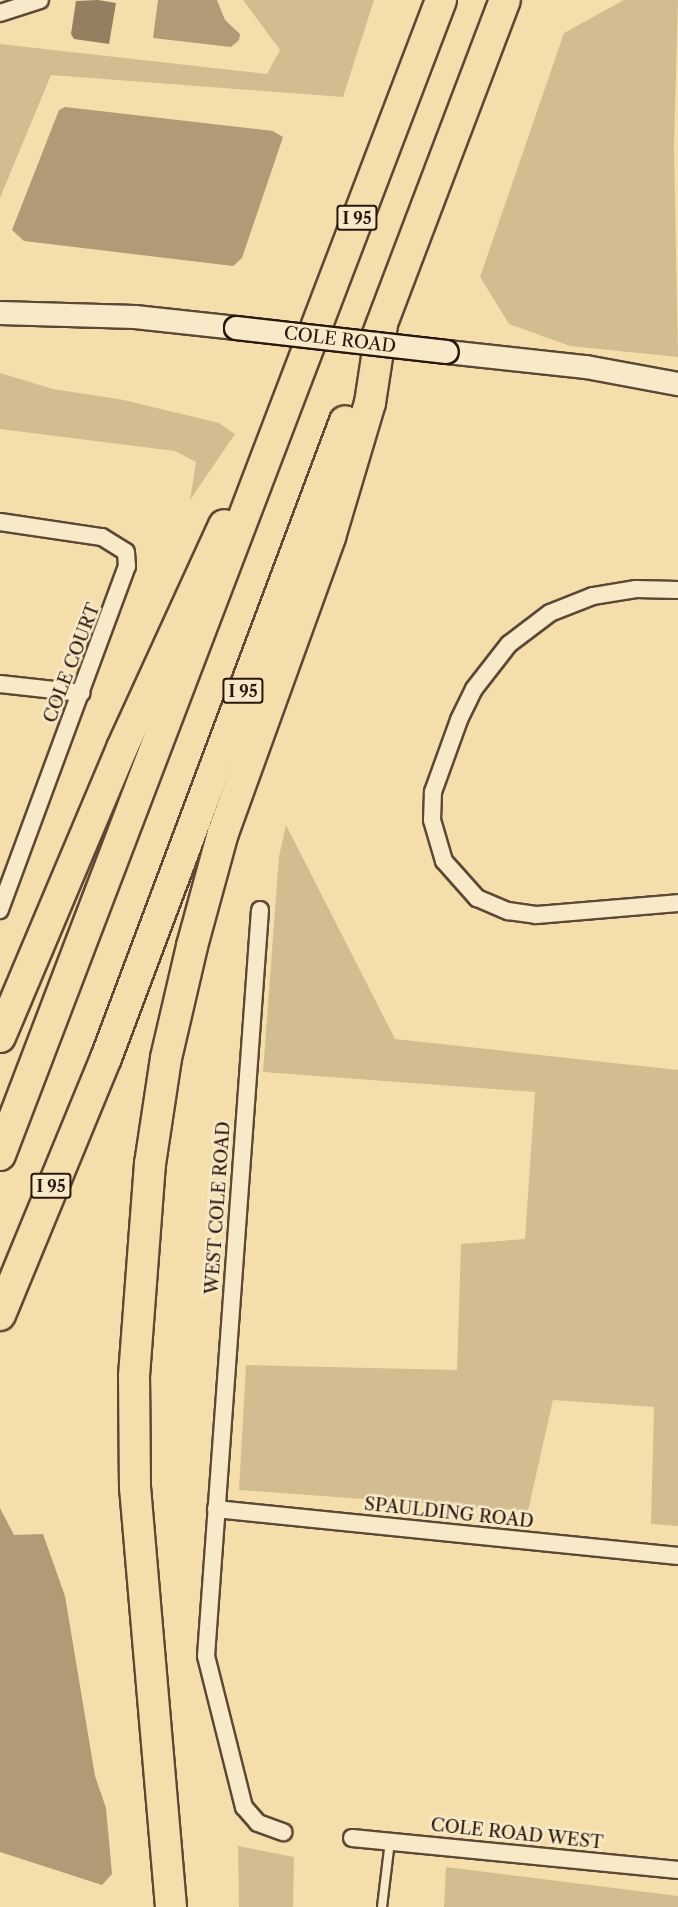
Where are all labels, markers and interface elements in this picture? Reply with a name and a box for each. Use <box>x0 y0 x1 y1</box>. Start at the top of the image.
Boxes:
road number: I 95 <box>336 205 378 231</box>
street label: COLE ROAD <box>283 322 397 358</box>
street label: COLE COURT <box>39 600 105 726</box>
road number: I 95 <box>222 678 264 704</box>
street label: WEST COLE ROAD <box>201 1120 235 1296</box>
road number: I 95 <box>30 1173 72 1199</box>
street label: SPAULDING ROAD <box>363 1493 535 1533</box>
street label: COLE ROAD WEST <box>429 1814 605 1854</box>

